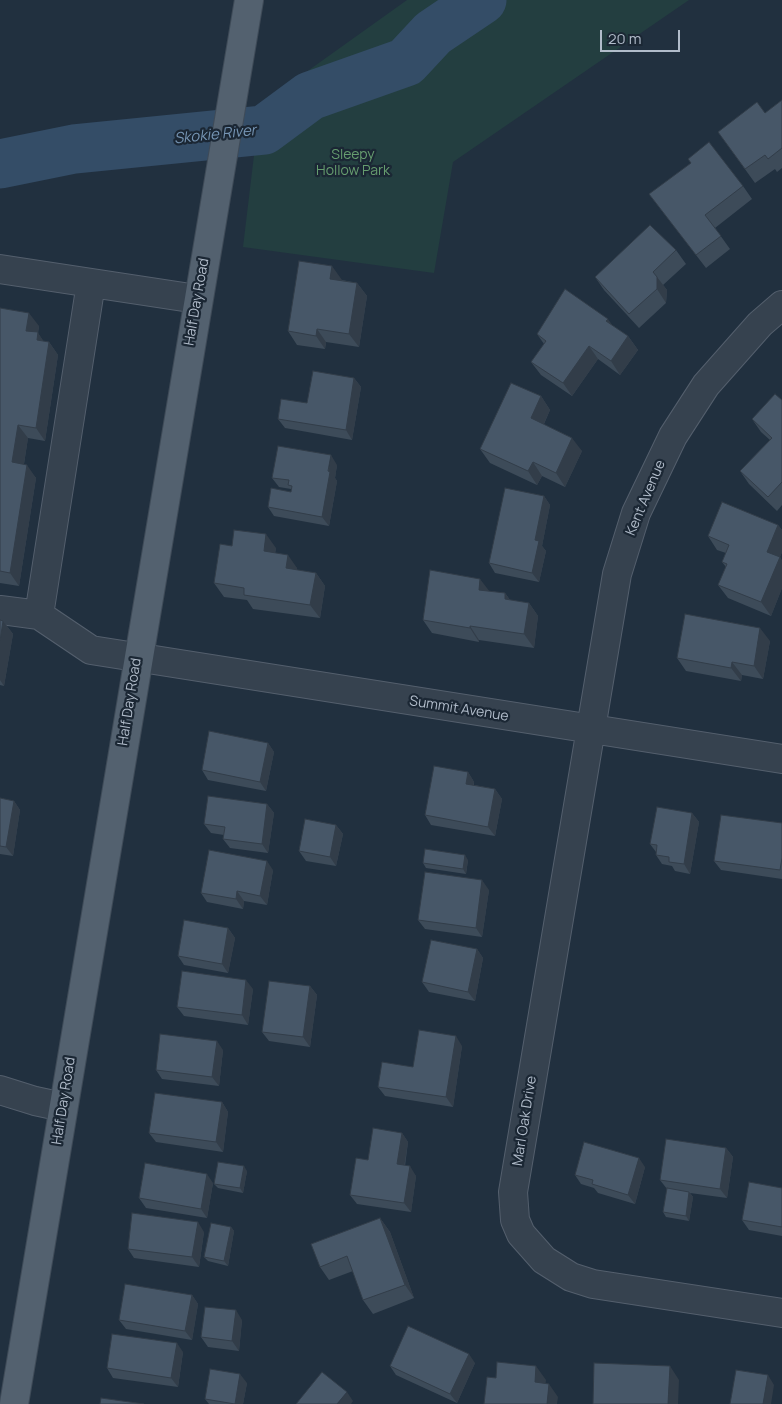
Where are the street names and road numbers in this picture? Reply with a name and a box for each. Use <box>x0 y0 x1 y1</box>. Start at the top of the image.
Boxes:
street label: Half Day Road <box>181 257 213 347</box>
street label: Kent Avenue <box>623 458 669 538</box>
street label: Half Day Road <box>115 657 145 747</box>
street label: Summit Avenue <box>408 693 510 725</box>
street label: Half Day Road <box>49 1056 79 1146</box>
street label: Marl Oak Drive <box>510 1075 540 1167</box>

